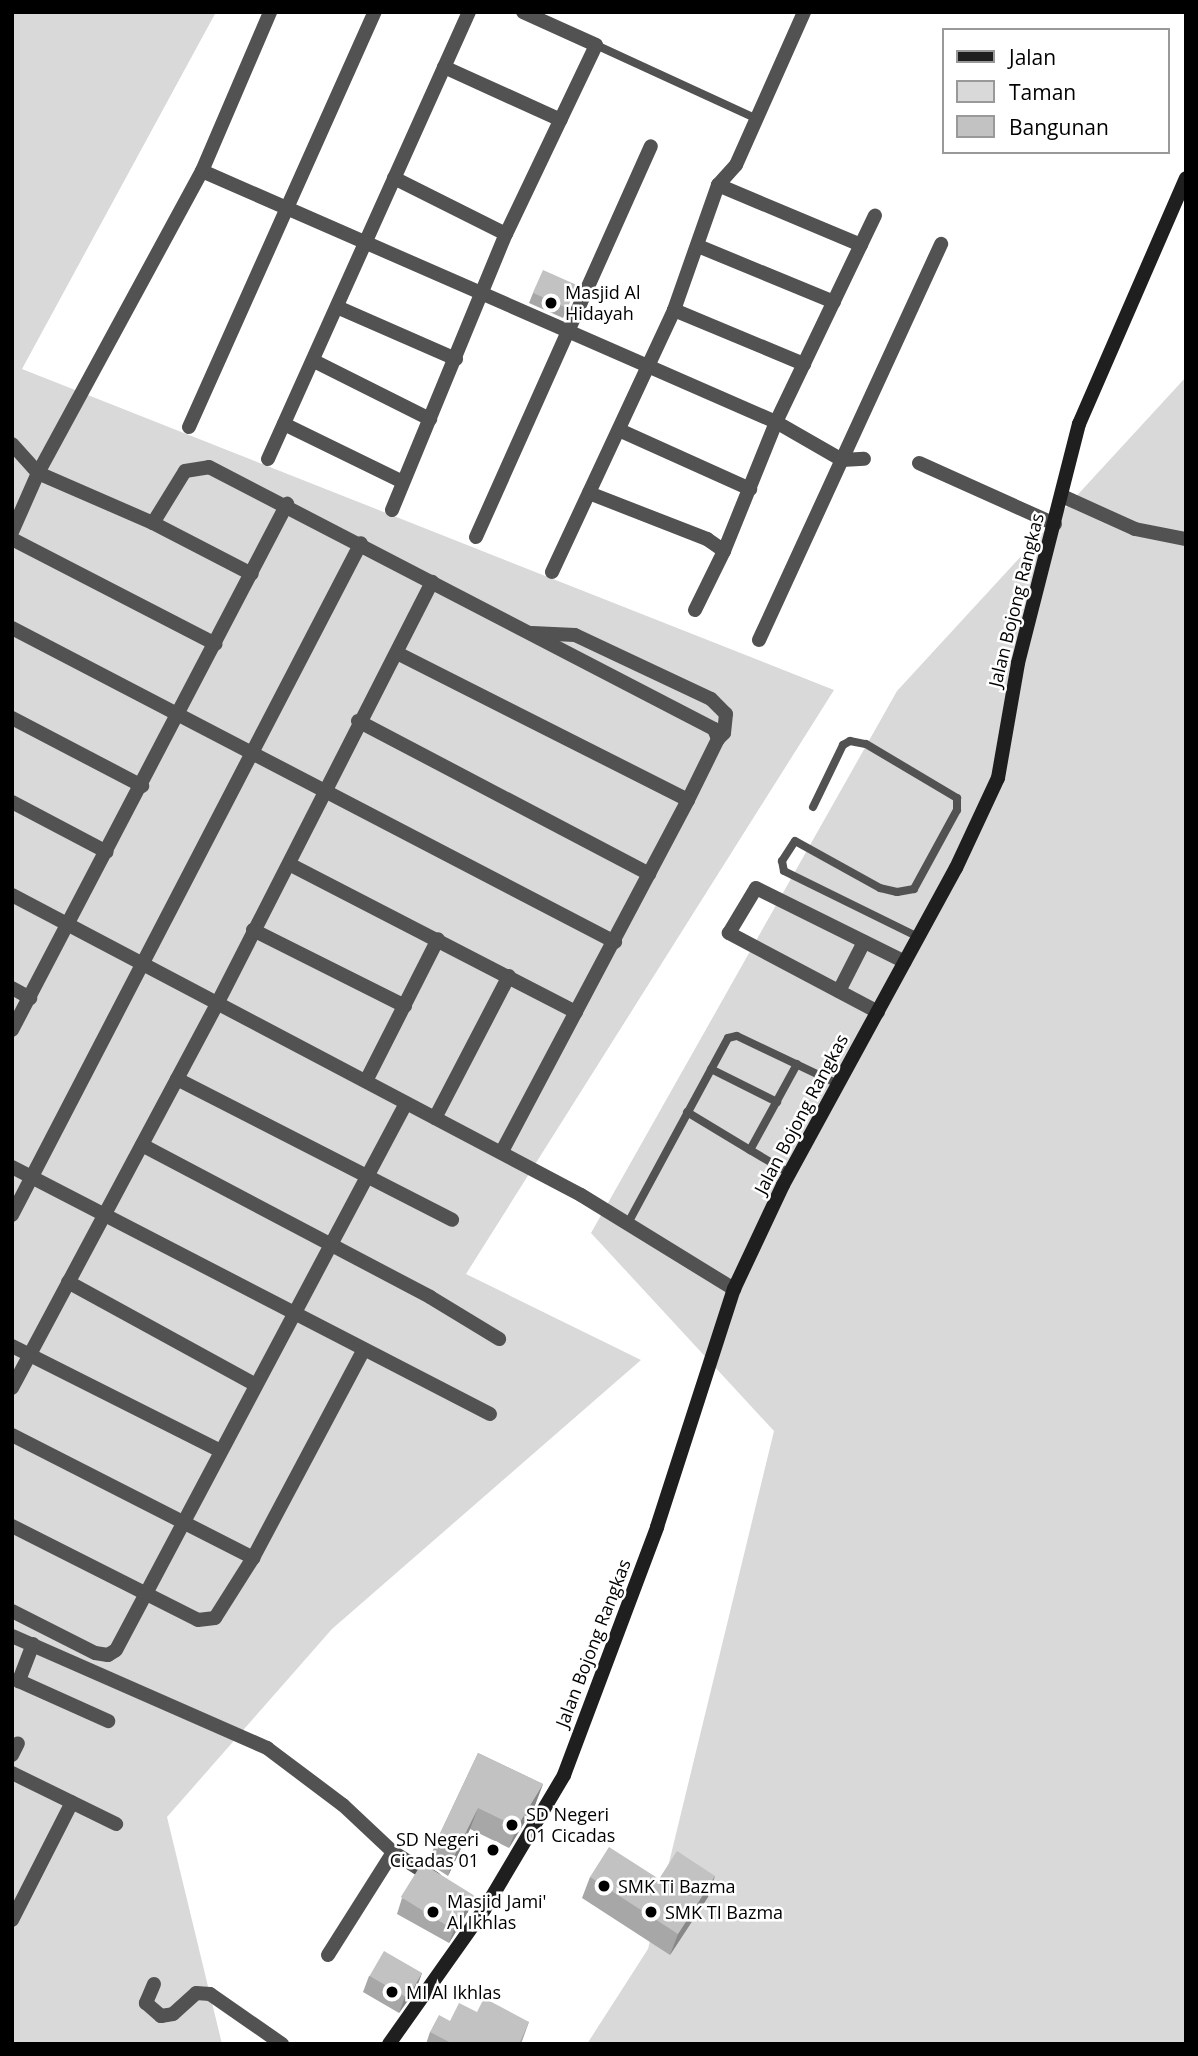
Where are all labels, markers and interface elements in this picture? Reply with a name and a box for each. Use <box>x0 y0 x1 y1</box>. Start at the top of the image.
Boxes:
legend <box>942 28 1170 154</box>
text: Jalan <box>1009 43 1056 71</box>
text: Taman <box>1009 78 1076 106</box>
text: Bangunan <box>1009 113 1109 141</box>
place label: Masjid Al Hidayah <box>565 282 640 324</box>
marker: Masjid Al Hidayah <box>543 295 559 311</box>
street label: Jalan Bojong Rangkas <box>984 511 1048 689</box>
street label: Jalan Bojong Rangkas <box>750 1030 852 1198</box>
street label: Jalan Bojong Rangkas <box>551 1556 635 1730</box>
place label: SD Negeri 01 Cicadas <box>526 1804 615 1846</box>
marker: SD Negeri 01 Cicadas <box>504 1817 520 1833</box>
place label: SD Negeri Cicadas 01 <box>390 1829 479 1871</box>
marker: SD Negeri Cicadas 01 <box>485 1842 501 1858</box>
place label: SMK Ti Bazma <box>618 1875 736 1897</box>
marker: SMK Ti Bazma <box>596 1878 612 1894</box>
place label: Masjid Jami' Al Ikhlas <box>447 1891 547 1934</box>
place label: SMK TI Bazma <box>665 1901 783 1923</box>
marker: Masjid Jami' Al Ikhlas <box>425 1904 441 1920</box>
marker: SMK TI Bazma <box>643 1904 659 1920</box>
place label: MI Al Ikhlas <box>406 1981 501 2003</box>
marker: MI Al Ikhlas <box>384 1984 400 2000</box>

